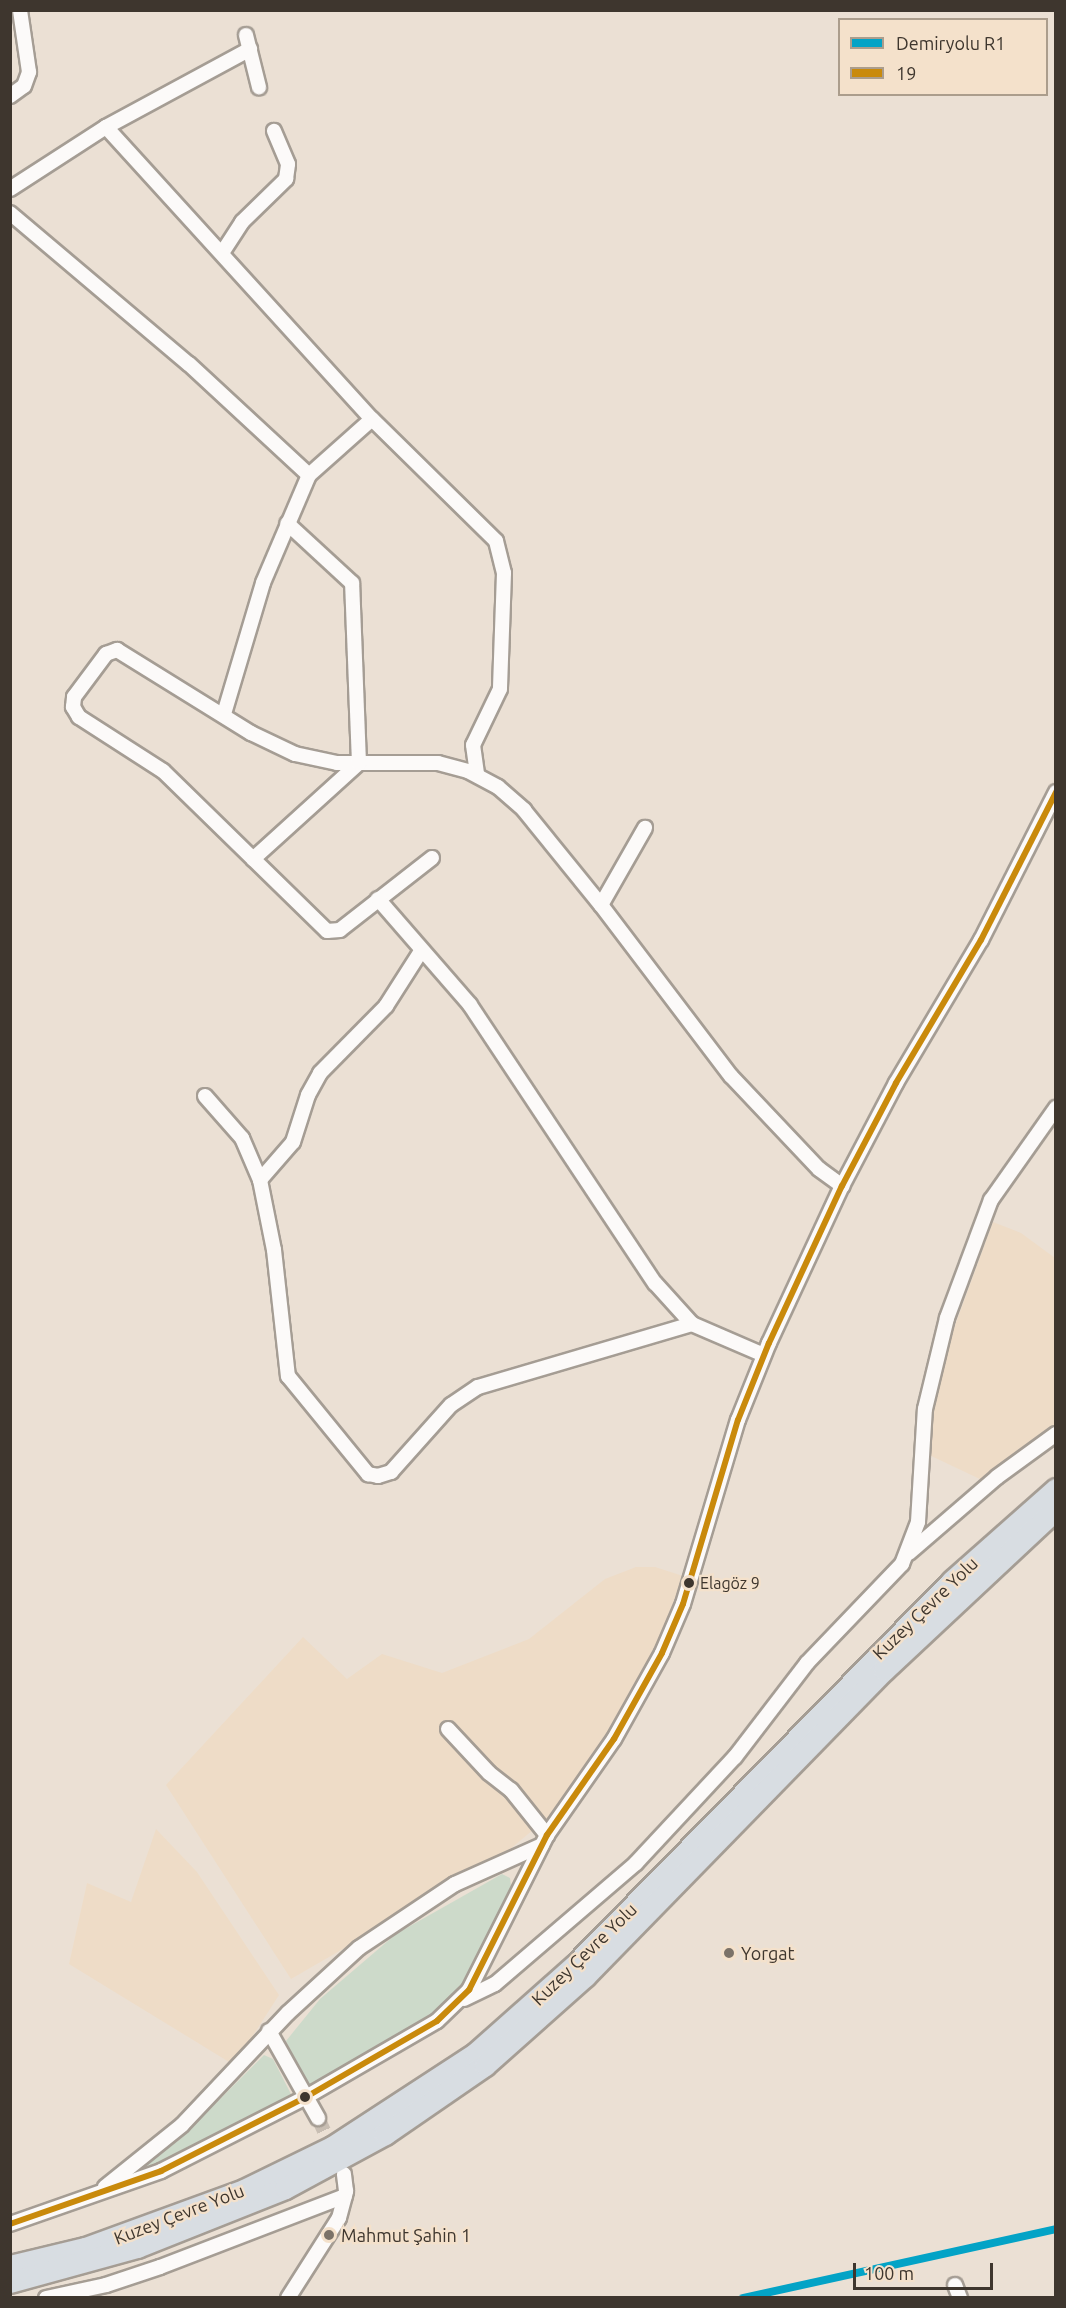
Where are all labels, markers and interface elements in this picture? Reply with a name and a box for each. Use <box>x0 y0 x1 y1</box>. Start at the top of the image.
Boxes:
legend <box>838 18 1048 96</box>
text: Demiryolu R1 <box>896 33 1005 53</box>
text: 19 <box>896 63 916 83</box>
street label: Kuzey Çevre Yolu <box>868 1552 982 1664</box>
place label: Elagöz 9 <box>700 1573 760 1593</box>
marker: Elagöz 9 <box>683 1577 695 1589</box>
street label: Kuzey Çevre Yolu <box>527 1898 641 2010</box>
place label: Yorgat <box>741 1942 795 1964</box>
marker: Yorgat <box>722 1946 736 1960</box>
unlabelled marker <box>299 2091 311 2103</box>
street label: Kuzey Çevre Yolu <box>111 2179 247 2249</box>
place label: Mahmut Şahin 1 <box>341 2224 471 2246</box>
marker: Mahmut Şahin 1 <box>322 2228 336 2242</box>
scale bar <box>856 2251 996 2289</box>
text: 100 m <box>864 2263 914 2283</box>

